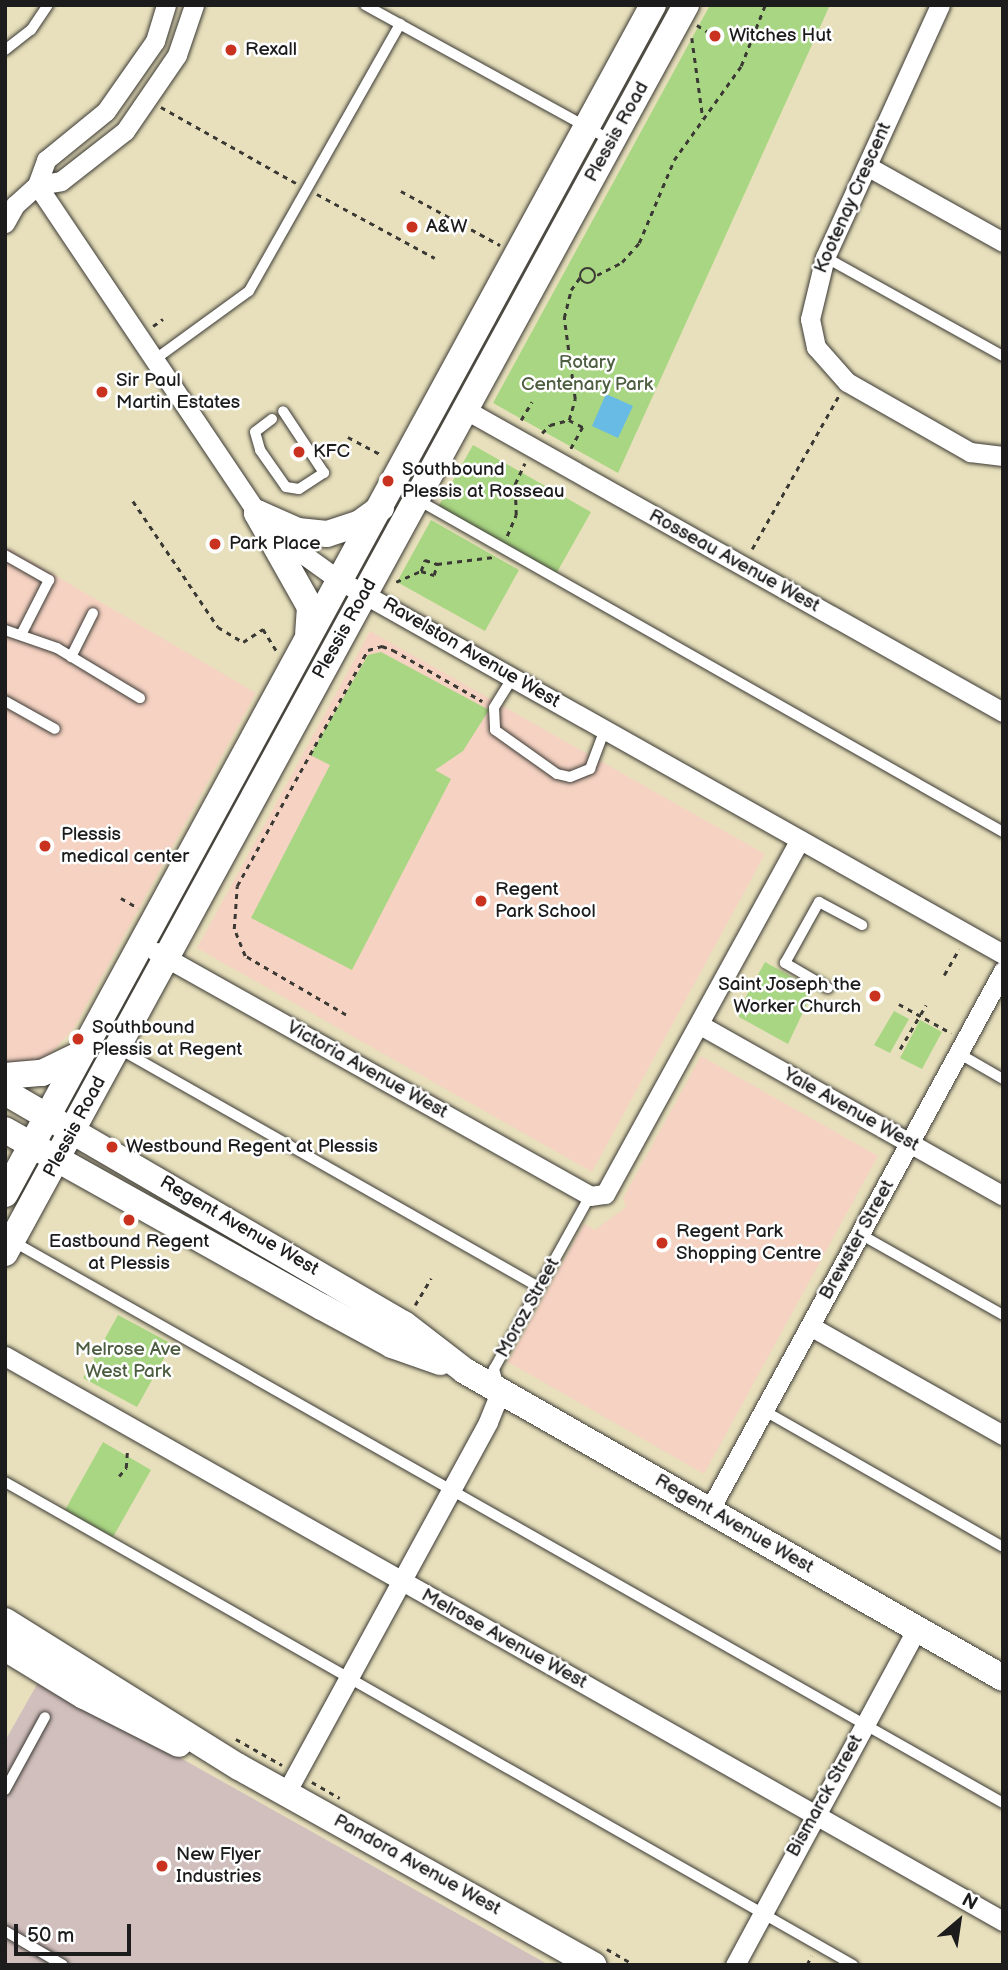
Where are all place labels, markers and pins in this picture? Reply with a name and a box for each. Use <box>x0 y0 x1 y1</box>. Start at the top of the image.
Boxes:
place label: Witches Hut <box>729 25 832 47</box>
marker: Witches Hut <box>707 28 723 44</box>
place label: Rexall <box>245 39 297 61</box>
marker: Rexall <box>223 42 239 58</box>
place label: A&W <box>426 216 468 238</box>
marker: A&W <box>404 219 420 235</box>
place label: Sir Paul Martin Estates <box>116 370 240 414</box>
marker: Sir Paul Martin Estates <box>94 384 110 400</box>
place label: KFC <box>313 441 350 463</box>
marker: KFC <box>291 444 307 460</box>
place label: Southbound Plessis at Rosseau <box>402 459 565 503</box>
marker: Southbound Plessis at Rosseau <box>380 473 396 489</box>
place label: Park Place <box>229 533 320 555</box>
marker: Park Place <box>207 536 223 552</box>
place label: Plessis medical center <box>61 824 189 868</box>
marker: Plessis medical center <box>35 836 55 856</box>
place label: Regent Park School <box>495 879 596 923</box>
marker: Regent Park School <box>473 893 489 909</box>
place label: Saint Joseph the Worker Church <box>717 974 861 1018</box>
marker: Saint Joseph the Worker Church <box>867 988 883 1004</box>
place label: Southbound Plessis at Regent <box>92 1017 242 1061</box>
marker: Southbound Plessis at Regent <box>70 1031 86 1047</box>
place label: Westbound Regent at Plessis <box>126 1136 378 1158</box>
marker: Westbound Regent at Plessis <box>104 1139 120 1155</box>
marker: Eastbound Regent at Plessis <box>121 1212 137 1228</box>
place label: Regent Park Shopping Centre <box>676 1221 821 1265</box>
place label: Eastbound Regent at Plessis <box>49 1231 209 1275</box>
marker: Regent Park Shopping Centre <box>654 1235 670 1251</box>
place label: New Flyer Industries <box>176 1844 261 1888</box>
marker: New Flyer Industries <box>154 1858 170 1874</box>

